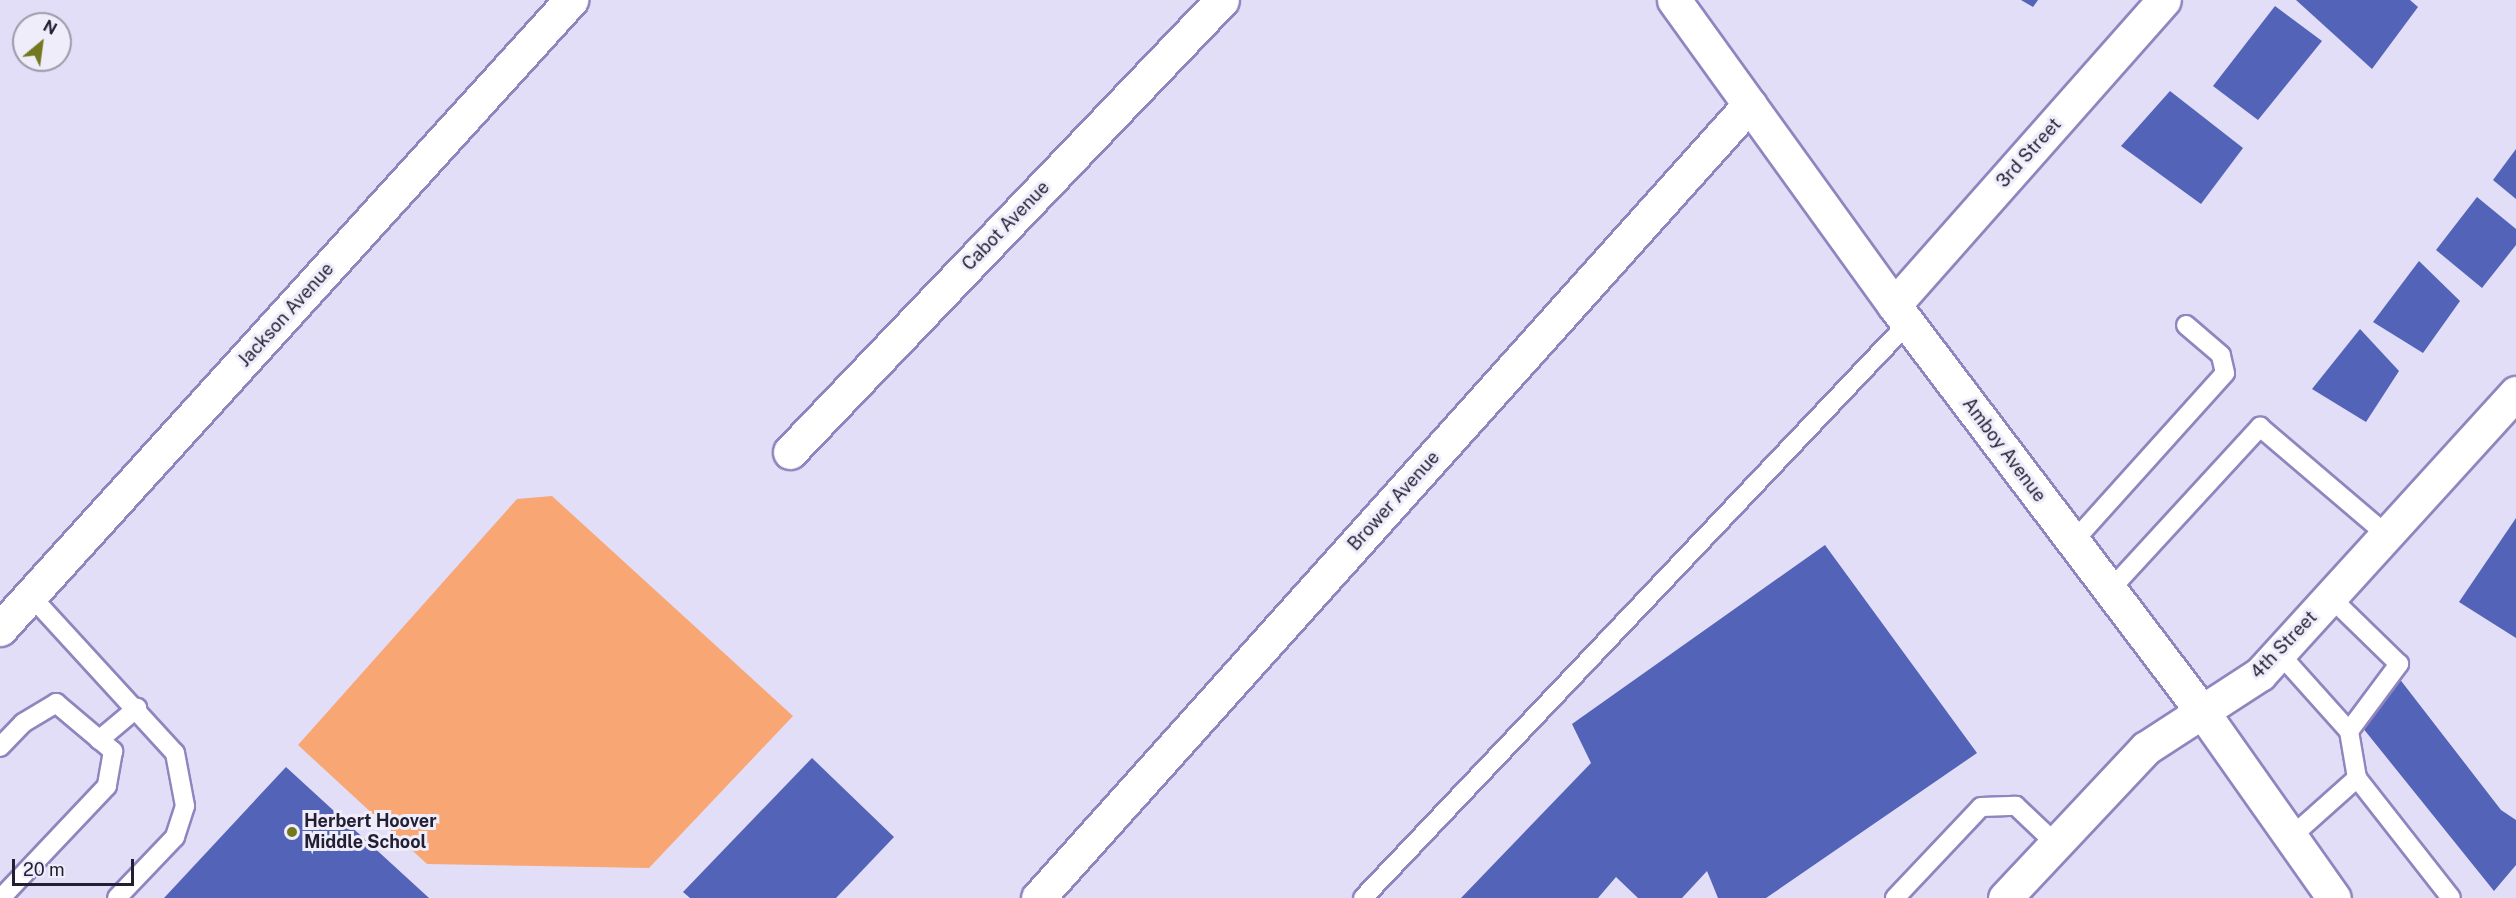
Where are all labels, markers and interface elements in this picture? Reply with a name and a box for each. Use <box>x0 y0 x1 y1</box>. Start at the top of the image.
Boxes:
north arrow <box>12 12 72 72</box>
text: N <box>40 16 60 39</box>
street label: 3rd Street <box>1992 114 2066 192</box>
street label: Cabot Avenue <box>958 177 1054 275</box>
street label: Jackson Avenue <box>234 259 338 371</box>
street label: Amboy Avenue <box>1958 394 2050 506</box>
street label: Brower Avenue <box>1344 447 1444 555</box>
street label: 4th Street <box>2246 607 2322 683</box>
place label: Herbert Hoover Middle School <box>304 811 437 854</box>
marker: Herbert Hoover Middle School <box>285 825 299 839</box>
scale bar <box>15 847 136 885</box>
text: 20 m <box>23 859 65 880</box>

